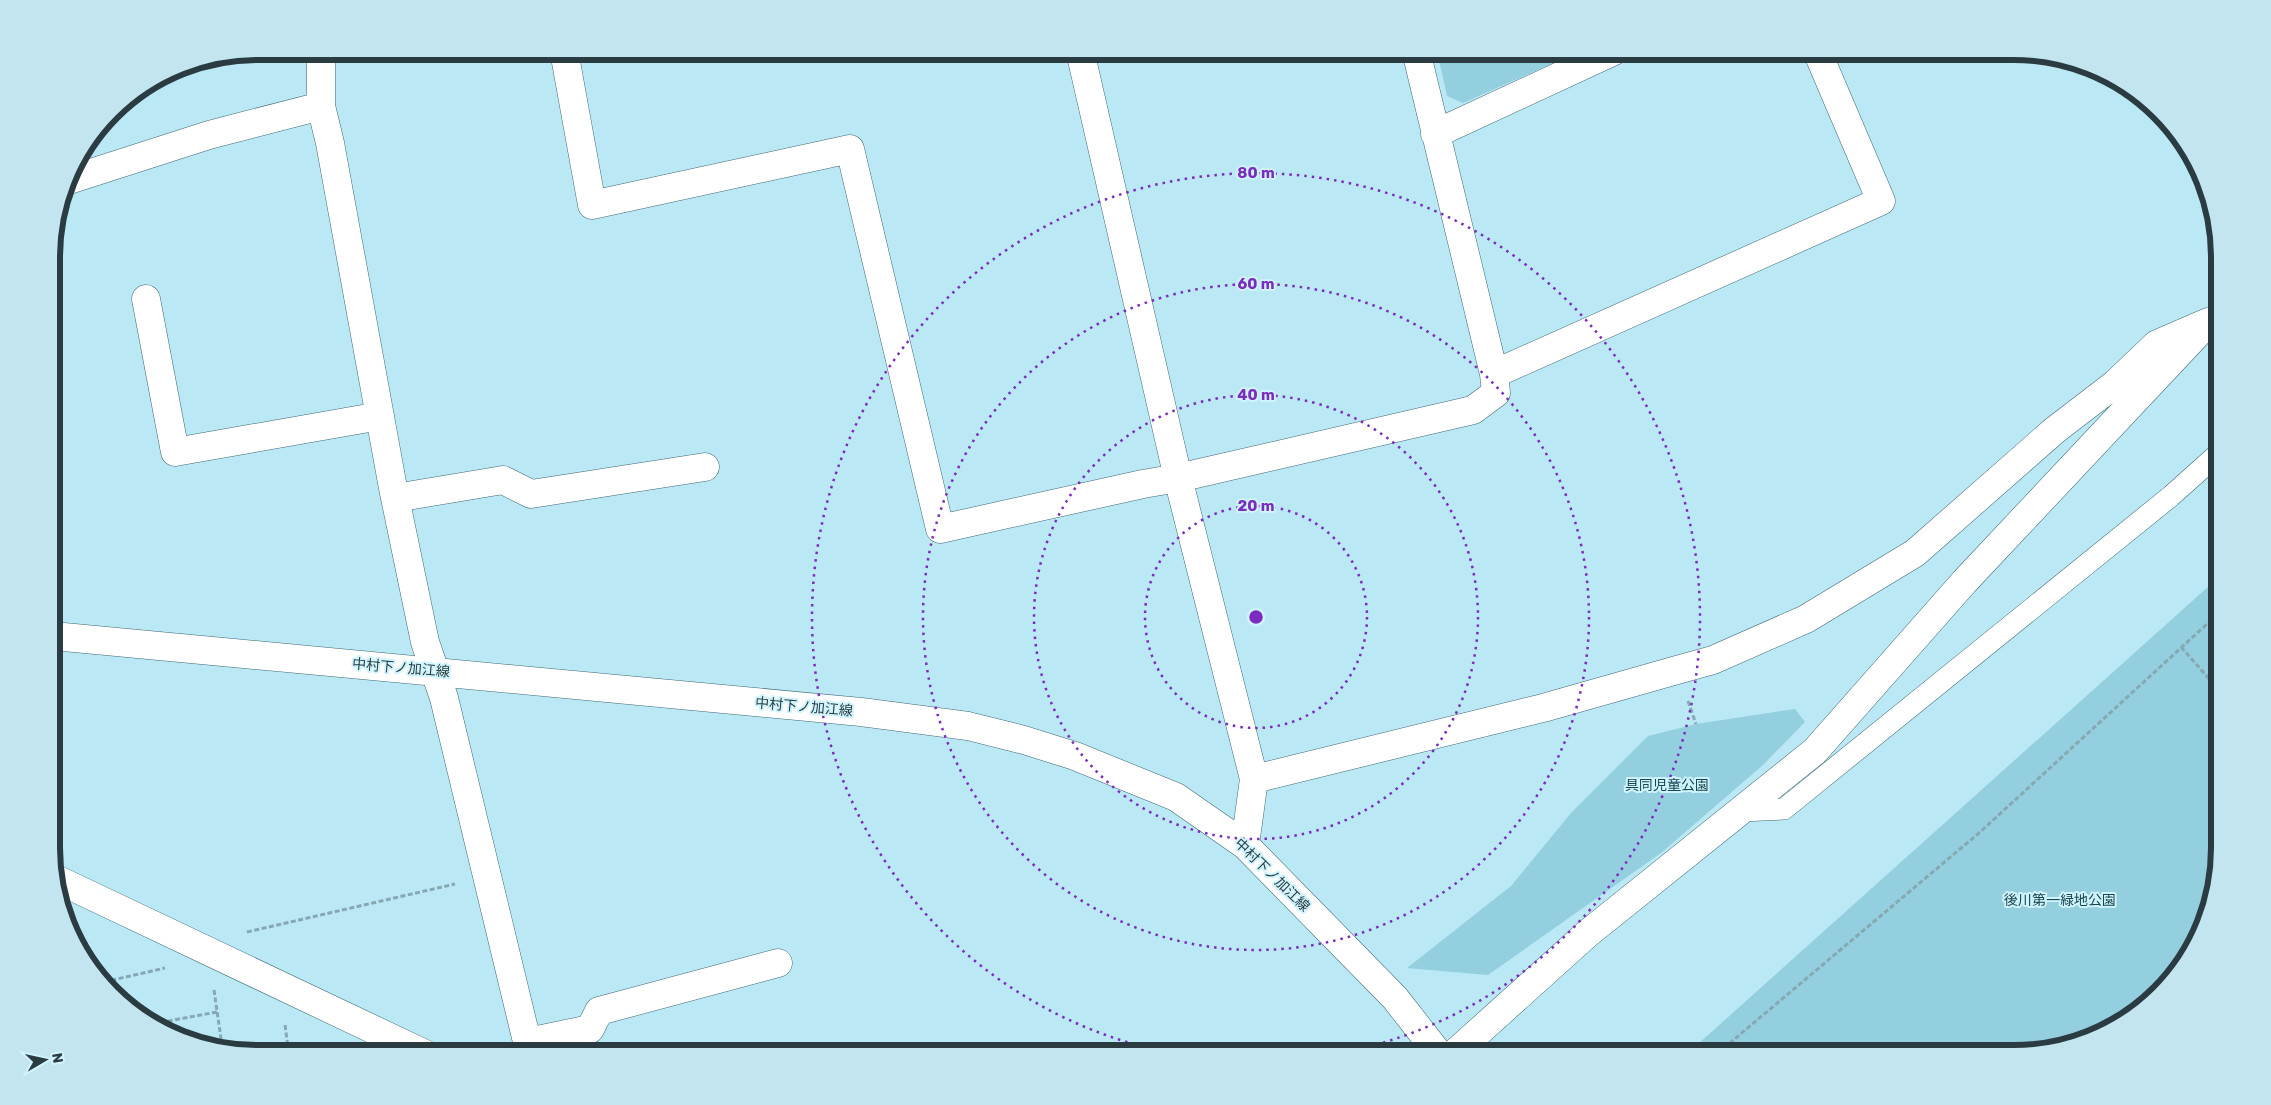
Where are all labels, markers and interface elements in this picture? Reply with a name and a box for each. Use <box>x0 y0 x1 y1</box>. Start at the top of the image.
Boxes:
text: 80 m <box>1237 164 1275 182</box>
text: 60 m <box>1238 275 1274 293</box>
text: 40 m <box>1237 386 1275 404</box>
text: 20 m <box>1238 497 1274 515</box>
centre of rings <box>1247 608 1265 626</box>
street label: 中村下ノ加江線 <box>351 655 451 681</box>
street label: 中村下ノ加江線 <box>754 694 854 720</box>
park label: 具同児童公園 <box>1625 777 1709 794</box>
street label: 中村下ノ加江線 <box>1231 835 1313 915</box>
park label: 後川第一緑地公園 <box>2004 892 2116 909</box>
north arrow <box>20 1035 70 1085</box>
text: N <box>48 1052 67 1064</box>

